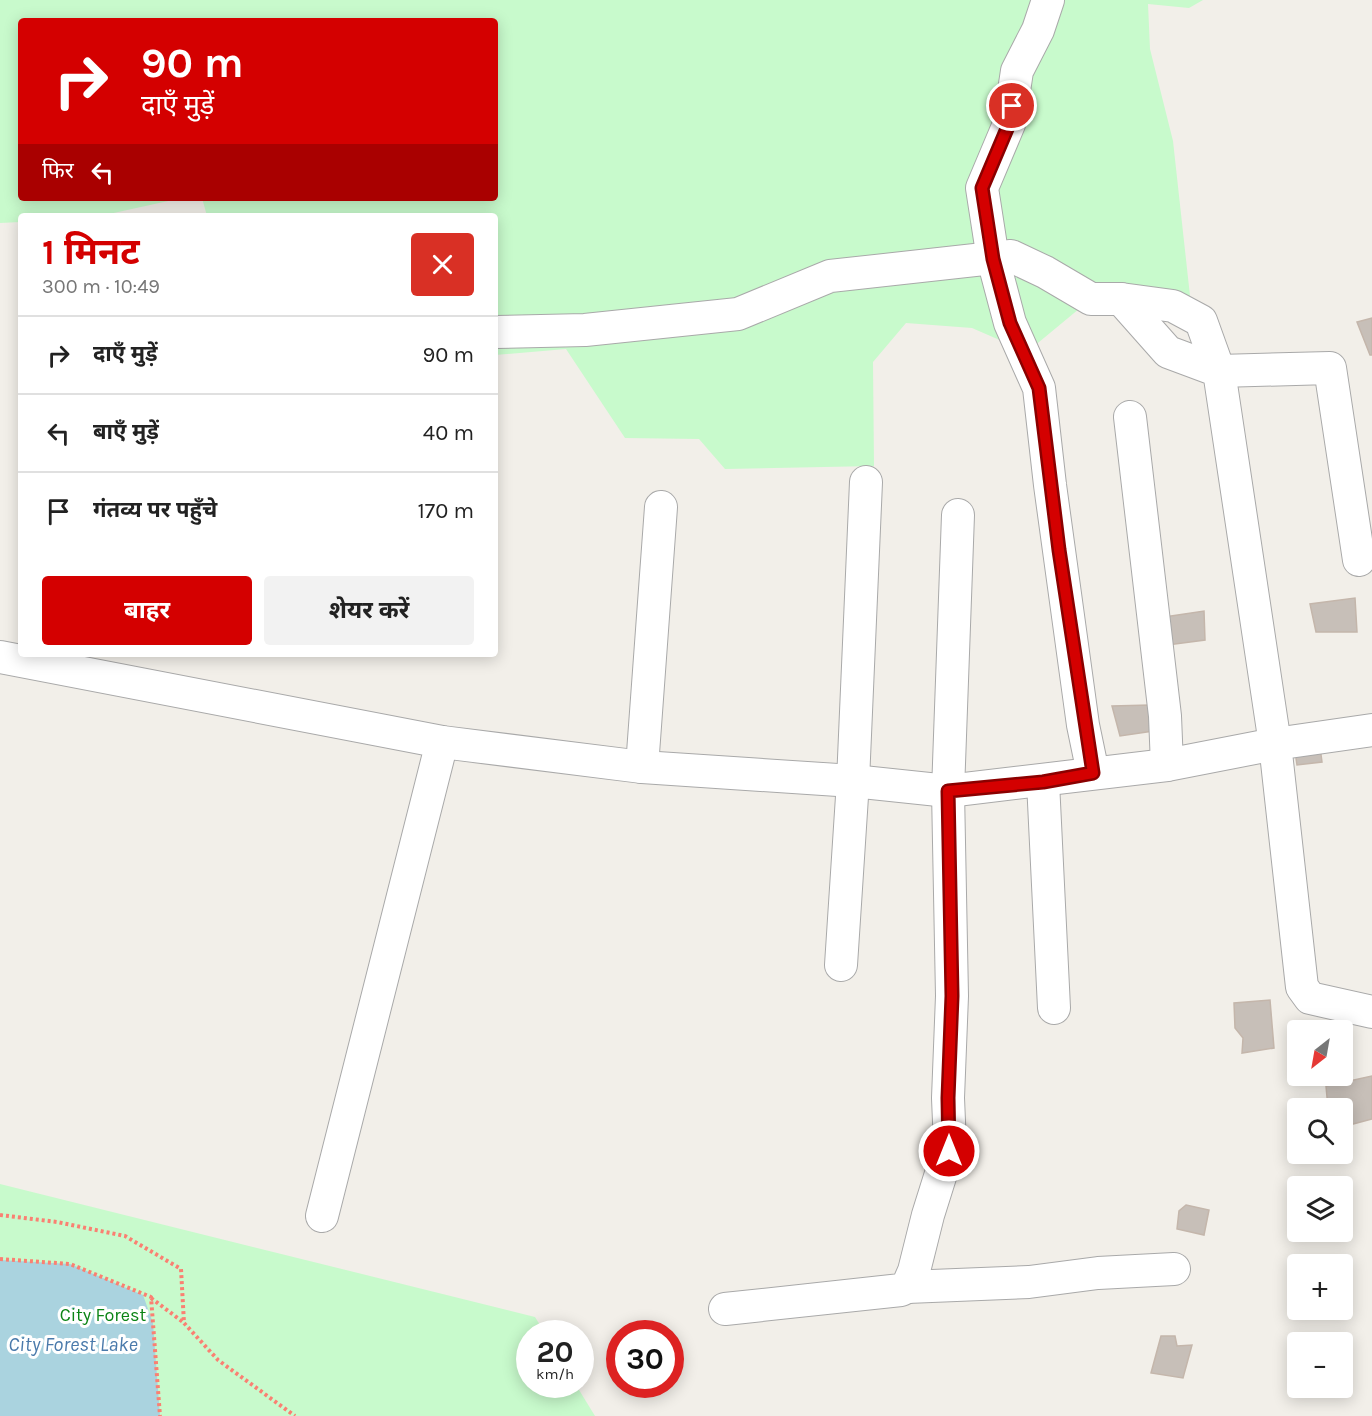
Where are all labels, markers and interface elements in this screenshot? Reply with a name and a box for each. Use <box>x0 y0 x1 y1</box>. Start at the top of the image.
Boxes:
text: 90 m <box>141 38 244 88</box>
icon: right <box>42 42 120 120</box>
pin <box>986 80 1037 131</box>
text: दाएँ मुड़ें <box>141 89 214 121</box>
icon: arrive <box>995 89 1028 122</box>
icon: left <box>86 156 119 189</box>
text: फिर <box>42 158 74 184</box>
text: 1 मिनट <box>42 231 140 273</box>
button: close <box>411 233 474 296</box>
text: 300 m · 10:49 <box>42 275 160 298</box>
icon: right <box>42 339 75 372</box>
text: दाएँ मुड़ें <box>93 341 158 367</box>
text: 90 m <box>422 342 474 368</box>
icon: left <box>42 417 75 450</box>
text: बाएँ मुड़ें <box>93 419 159 445</box>
text: 40 m <box>423 420 474 446</box>
icon: arrive <box>42 495 75 528</box>
text: गंतव्य पर पहुँचे <box>93 497 217 523</box>
text: 170 m <box>418 498 474 524</box>
button: बाहर <box>42 576 252 645</box>
button: शेयर करें <box>264 576 474 645</box>
north arrow <box>1287 1020 1353 1086</box>
map controls <box>1287 1020 1353 1398</box>
button: search <box>1287 1098 1353 1164</box>
position arrow <box>917 1119 981 1183</box>
button: layers <box>1287 1176 1353 1242</box>
button: + <box>1287 1254 1353 1320</box>
park label: City Forest <box>60 1304 147 1326</box>
speed limit sign: 30 <box>606 1320 684 1398</box>
button: − <box>1287 1332 1353 1398</box>
water label: City Forest Lake <box>8 1333 138 1356</box>
text: 20 <box>536 1334 574 1370</box>
text: km/h <box>536 1365 574 1383</box>

